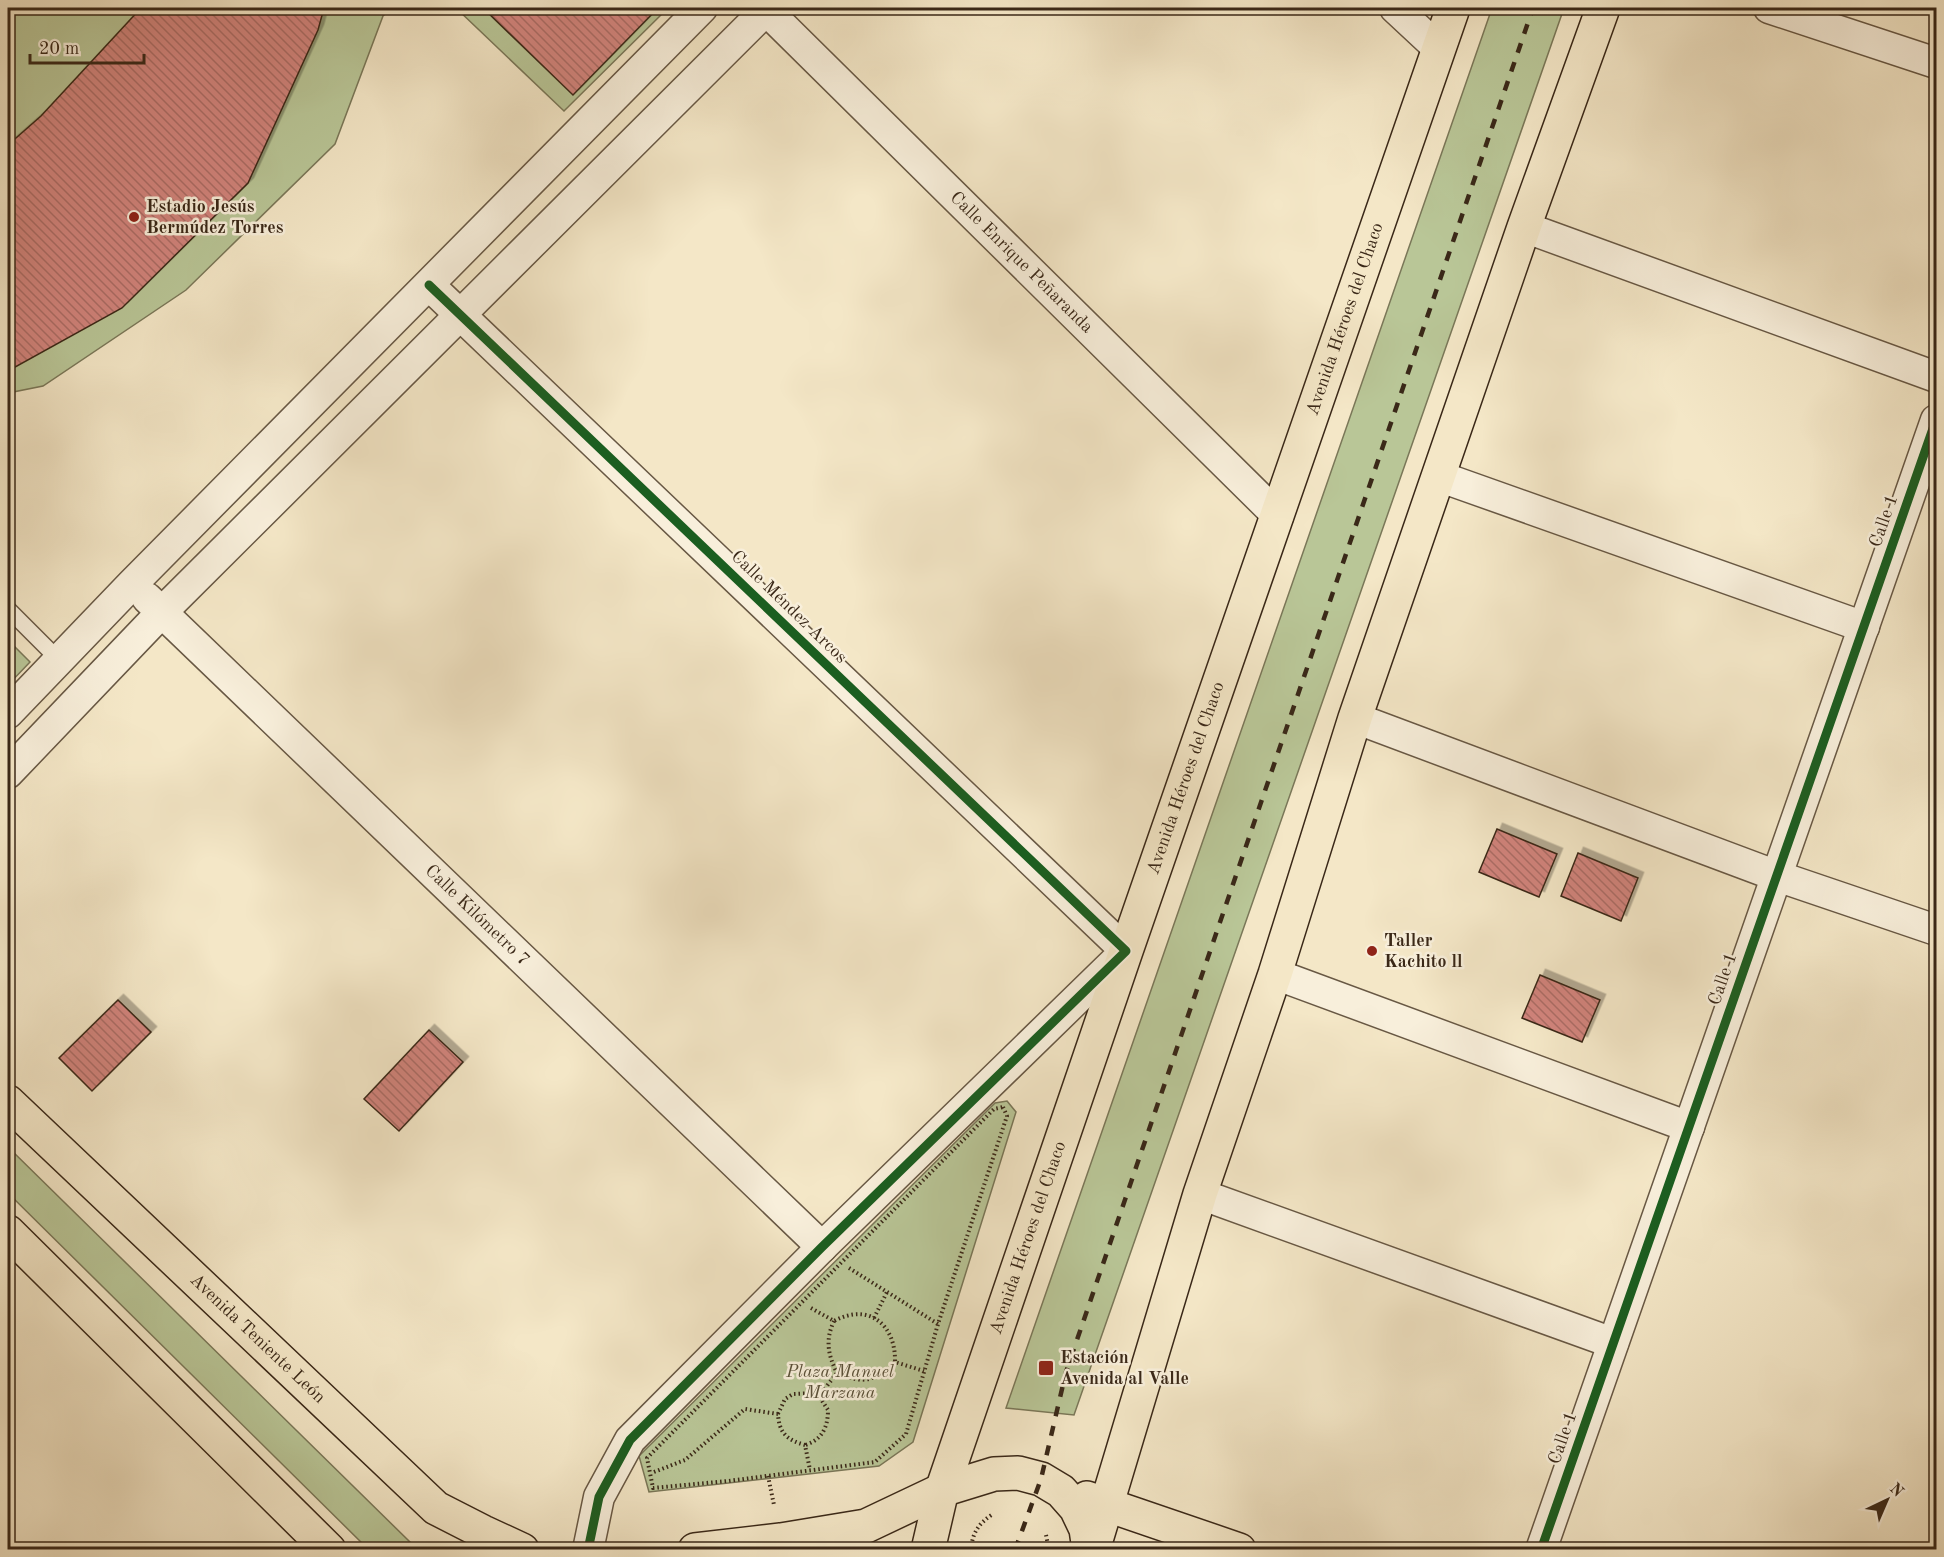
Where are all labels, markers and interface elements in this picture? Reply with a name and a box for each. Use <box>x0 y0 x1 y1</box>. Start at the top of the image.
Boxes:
scale bar <box>30 27 144 65</box>
text: 20 m <box>39 40 79 58</box>
street label: Calle Enrique Peñaranda <box>946 188 1097 337</box>
place label: Estadio Jesús Bermúdez Torres <box>146 198 284 237</box>
marker: Estadio Jesús Bermúdez Torres <box>127 210 141 224</box>
street label: Avenida Héroes del Chaco <box>1303 220 1387 418</box>
street label: Calle 1 <box>1867 492 1901 550</box>
street label: Calle Méndez Arcos <box>728 547 851 667</box>
street label: Avenida Héroes del Chaco <box>1144 680 1228 877</box>
street label: Calle Kilómetro 7 <box>422 861 533 969</box>
place label: Taller Kachito ll <box>1384 932 1463 971</box>
marker: Taller Kachito ll <box>1365 944 1379 958</box>
street label: Calle 1 <box>1706 950 1740 1008</box>
street label: Avenida Héroes del Chaco <box>987 1139 1069 1337</box>
street label: Avenida Teniente León <box>187 1271 329 1407</box>
place label: Estación Avenida al Valle <box>1060 1349 1189 1388</box>
marker: Estación Avenida al Valle <box>1037 1359 1055 1377</box>
park label: Plaza Manuel Marzana <box>785 1363 895 1402</box>
street label: Calle 1 <box>1546 1409 1580 1467</box>
north arrow <box>1857 1470 1917 1530</box>
text: N <box>1886 1481 1907 1501</box>

